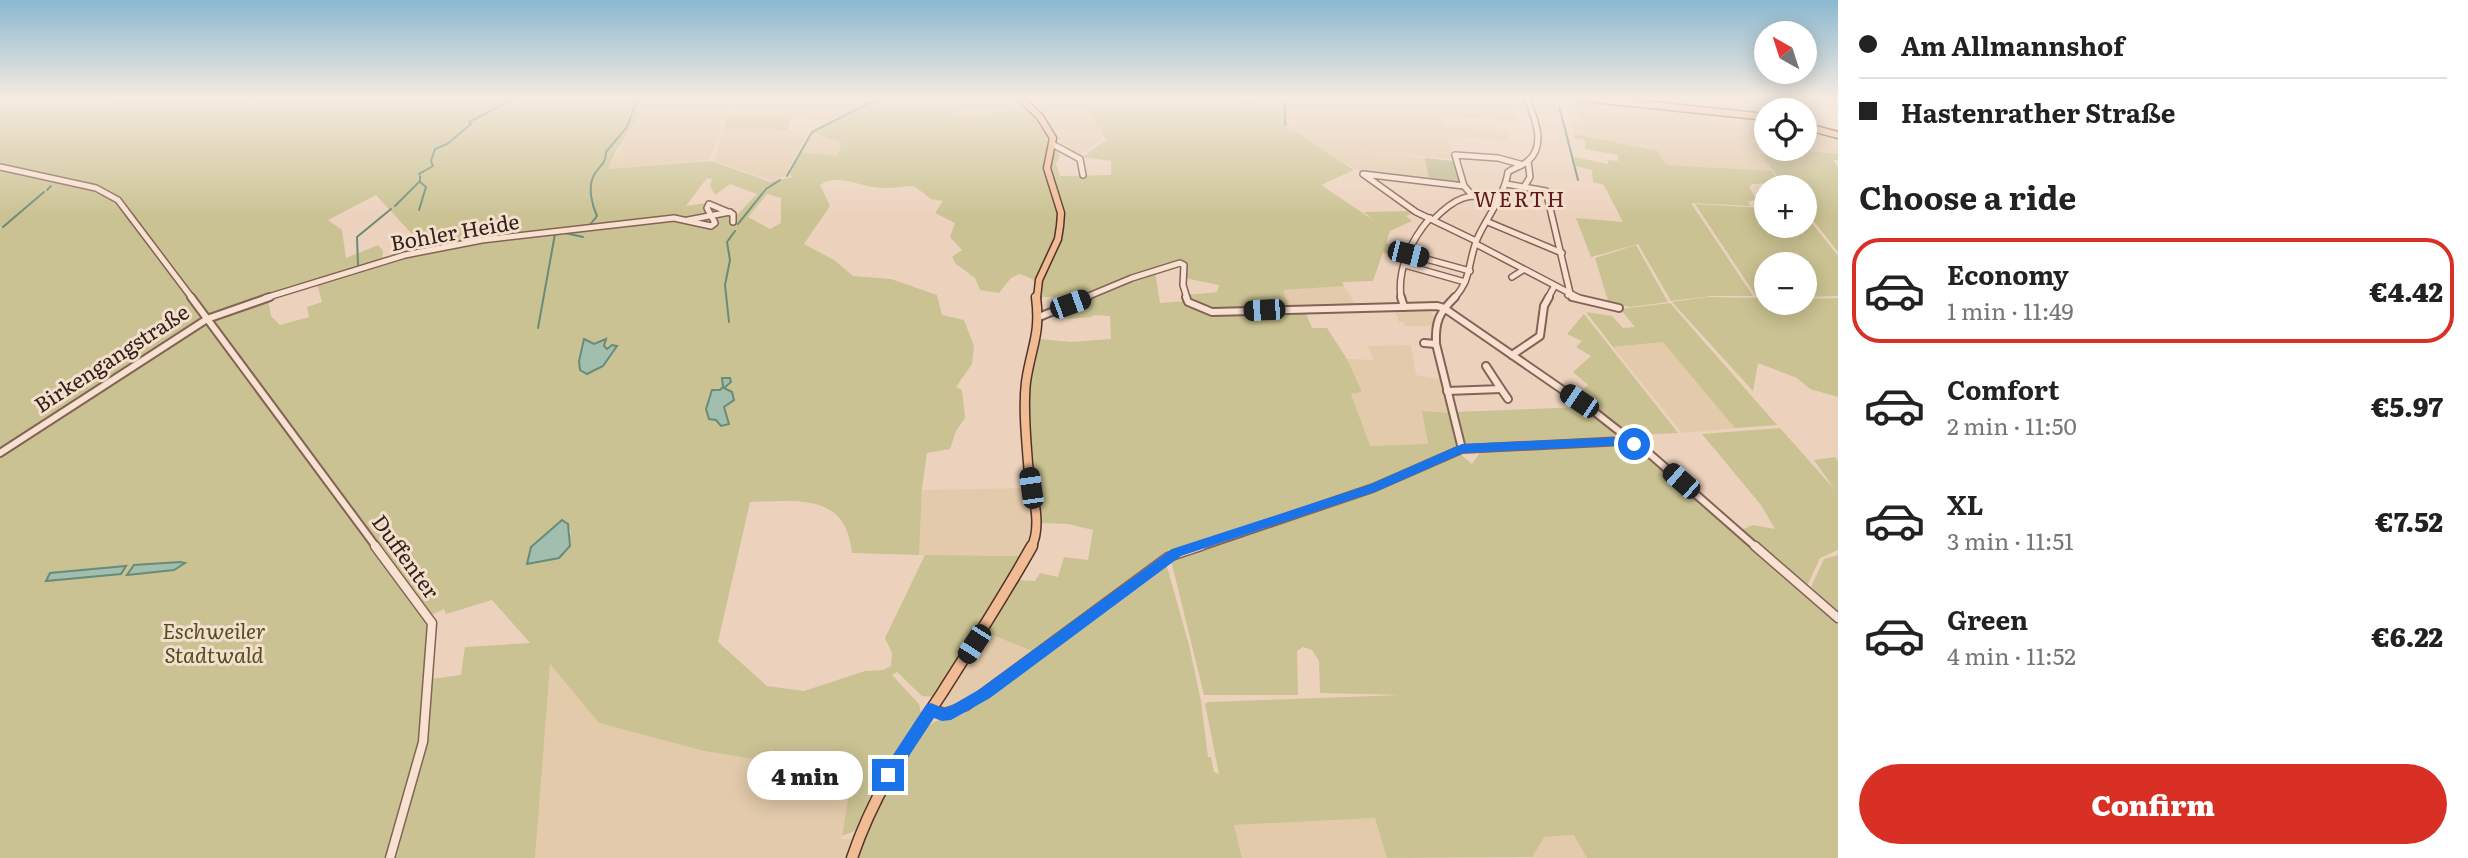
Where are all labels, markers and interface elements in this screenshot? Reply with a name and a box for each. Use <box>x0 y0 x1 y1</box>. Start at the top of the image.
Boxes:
north arrow <box>1754 21 1816 84</box>
map controls <box>1754 21 1817 315</box>
text: Am Allmannshof <box>1901 25 2124 64</box>
text: Hastenrather Straße <box>1901 92 2176 131</box>
button: locate <box>1754 98 1817 161</box>
text: Choose a ride <box>1859 172 2076 220</box>
button: + <box>1754 175 1817 238</box>
district label: WERTH <box>1474 182 1566 213</box>
street label: Bohler Heide <box>388 204 521 257</box>
car <box>1386 239 1431 269</box>
button: − <box>1754 252 1817 315</box>
text: Economy <box>1947 254 2069 293</box>
icon: car <box>1863 259 1926 322</box>
text: €4.42 <box>2369 271 2443 310</box>
car <box>1047 287 1094 321</box>
text: 1 min · 11:49 <box>1947 293 2074 327</box>
street label: Birkengangstraße <box>27 295 194 419</box>
car <box>1243 298 1286 322</box>
text: Comfort <box>1947 369 2059 408</box>
icon: car <box>1863 374 1926 437</box>
car <box>1556 381 1603 421</box>
text: €5.97 <box>2371 386 2443 425</box>
text: 2 min · 11:50 <box>1947 408 2077 442</box>
route start <box>1618 428 1650 460</box>
car <box>1659 459 1704 503</box>
car <box>1018 466 1045 510</box>
text: XL <box>1947 484 1984 523</box>
icon: car <box>1863 489 1926 552</box>
text: €7.52 <box>2375 501 2443 540</box>
street label: Duffenter <box>366 507 448 604</box>
text: 3 min · 11:51 <box>1947 523 2074 557</box>
text: Green <box>1947 599 2028 638</box>
icon: car <box>1863 604 1926 667</box>
park label: Eschweiler Stadtwald <box>162 614 266 669</box>
text: €6.22 <box>2371 616 2443 655</box>
car <box>954 621 995 667</box>
text: 4 min · 11:52 <box>1947 638 2076 672</box>
callout: 4 min <box>748 750 864 800</box>
text: 4 min <box>771 758 839 792</box>
route end <box>872 759 904 791</box>
button: Confirm <box>1859 764 2447 844</box>

